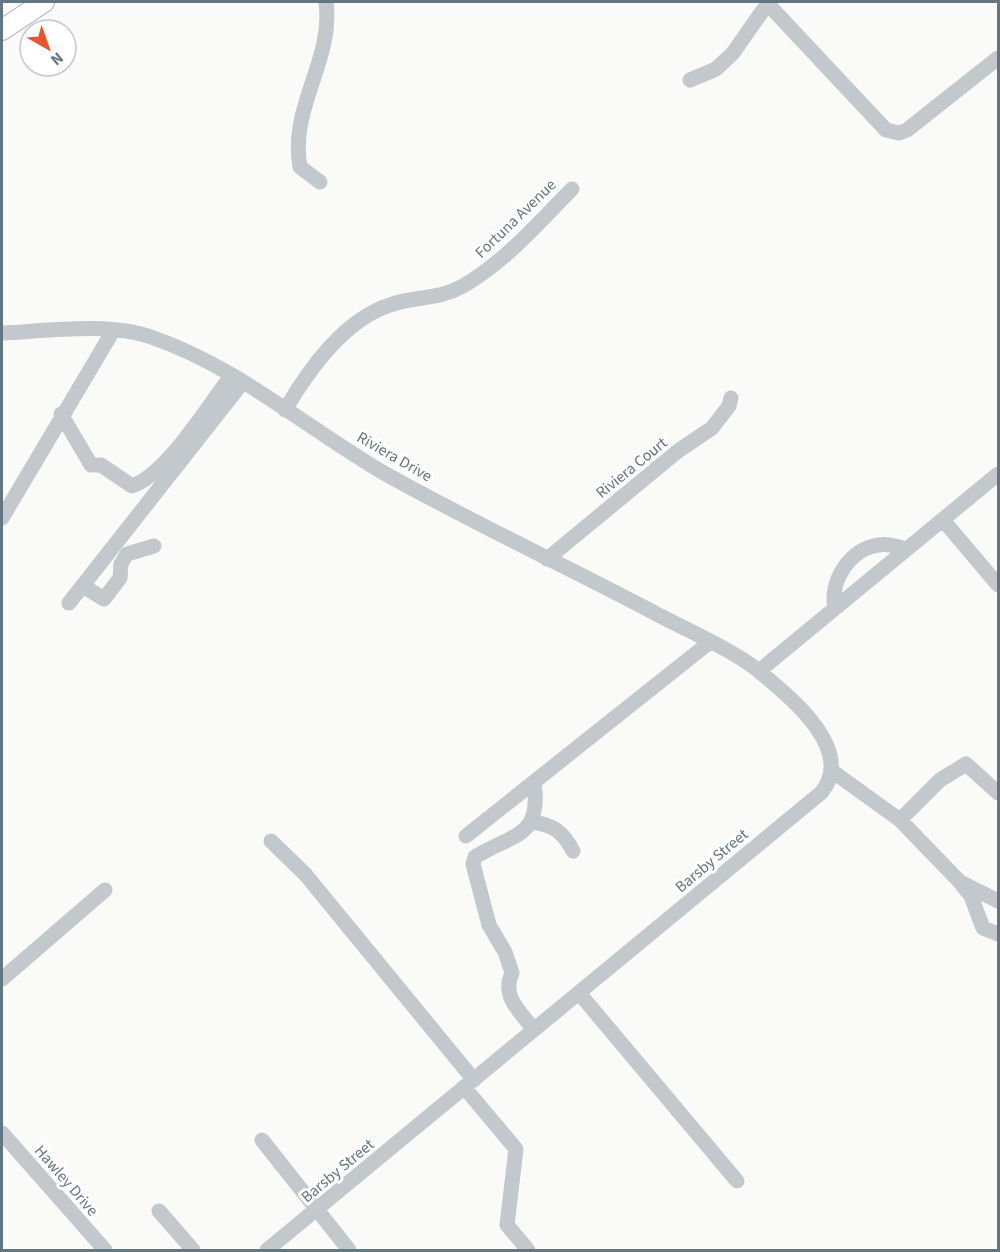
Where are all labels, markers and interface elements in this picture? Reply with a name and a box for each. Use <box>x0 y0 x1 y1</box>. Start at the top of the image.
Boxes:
north arrow <box>18 18 78 78</box>
text: N <box>46 47 68 71</box>
street label: Fortuna Avenue <box>470 174 561 263</box>
street label: Riviera Drive <box>353 426 436 487</box>
street label: Riviera Court <box>591 432 673 503</box>
street label: Barsby Street <box>670 823 753 898</box>
street label: Barsby Street <box>296 1133 379 1208</box>
street label: Hawley Drive <box>29 1140 103 1221</box>

